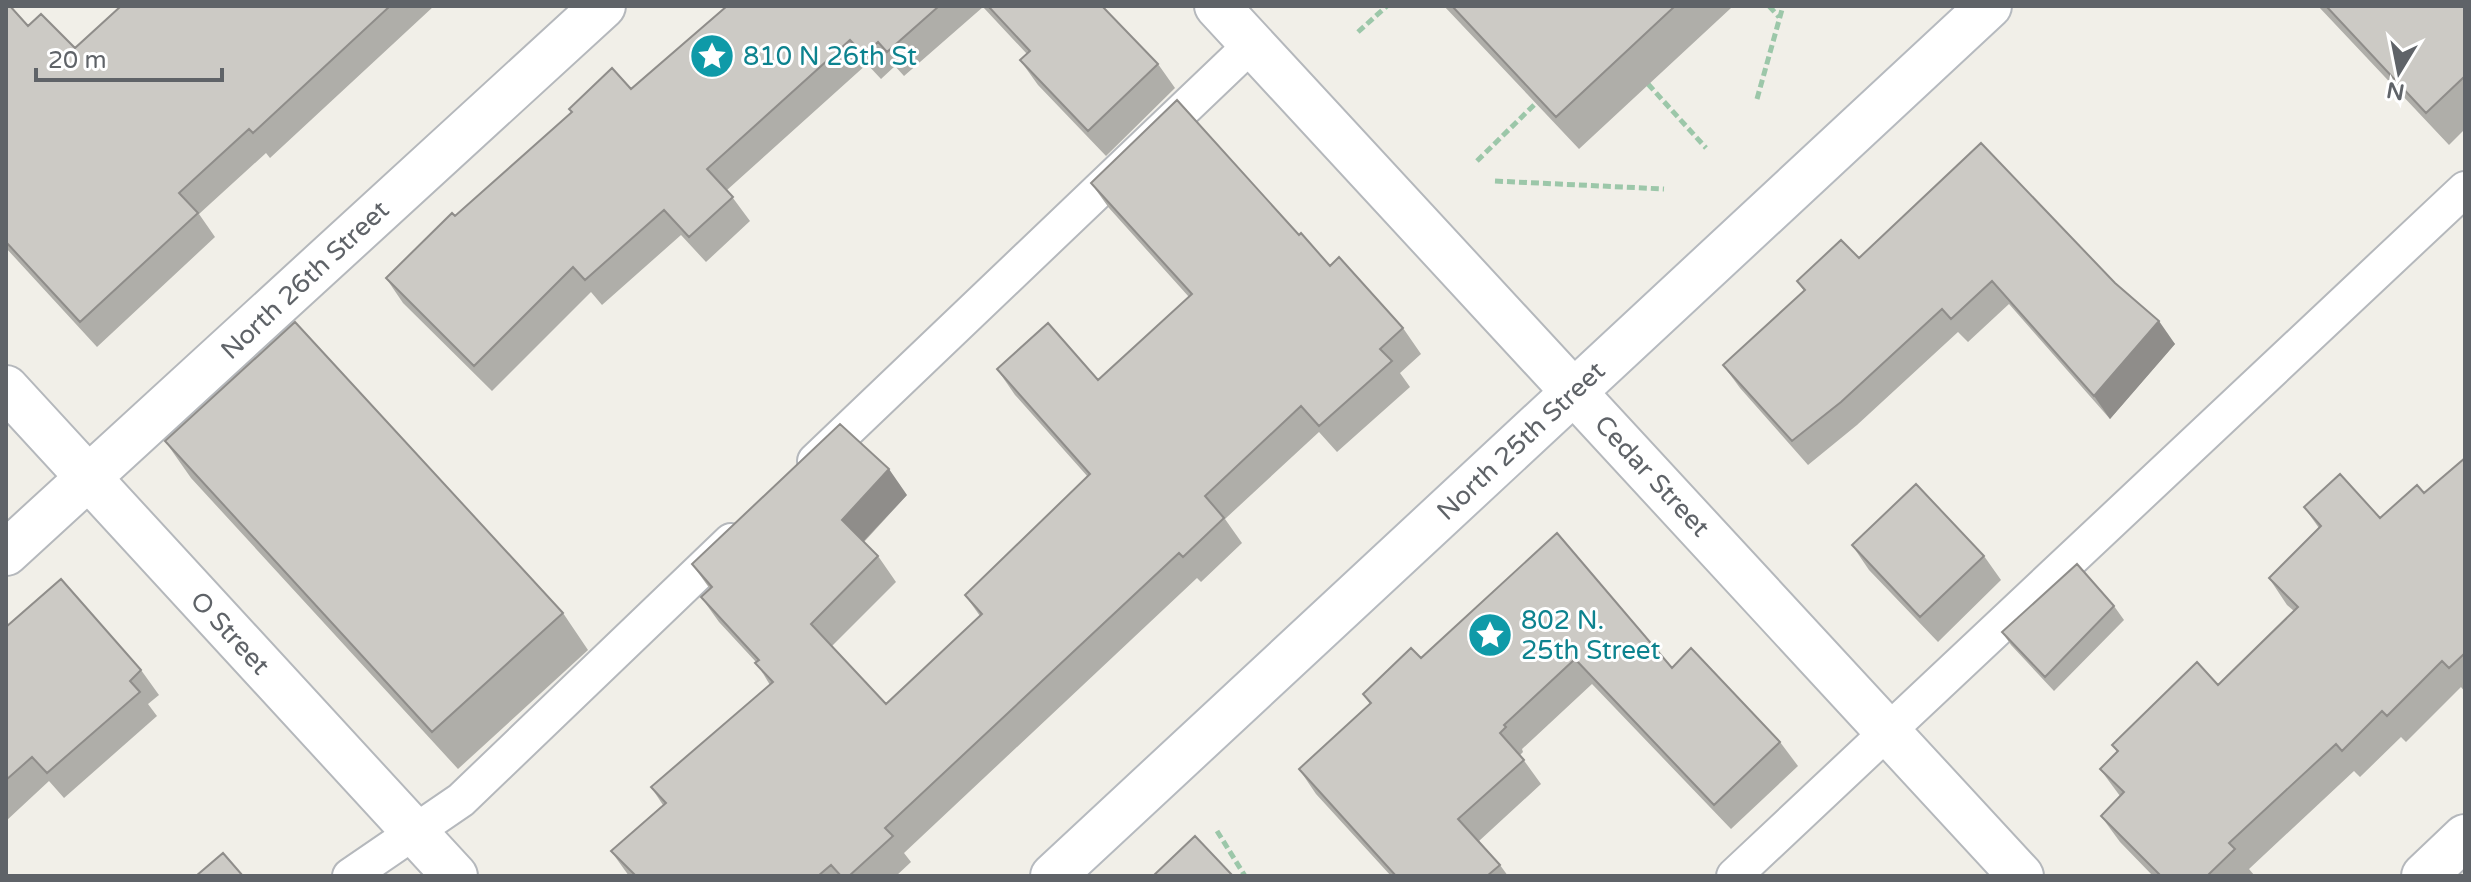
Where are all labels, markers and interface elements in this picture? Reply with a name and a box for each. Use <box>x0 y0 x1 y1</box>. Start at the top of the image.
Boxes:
scale bar <box>36 32 222 82</box>
place icon: 810 N 26th St <box>688 32 736 80</box>
north arrow <box>2359 32 2439 112</box>
place label: 810 N 26th St <box>743 41 917 72</box>
text: 20 m <box>48 46 106 75</box>
text: N <box>2385 76 2407 105</box>
street label: North 26th Street <box>215 194 395 366</box>
street label: North 25th Street <box>1431 355 1611 527</box>
street label: Cedar Street <box>1588 409 1716 543</box>
street label: O Street <box>184 585 276 681</box>
place label: 802 N. 25th Street <box>1521 605 1661 666</box>
place icon: 802 N. 25th Street <box>1466 611 1514 659</box>

